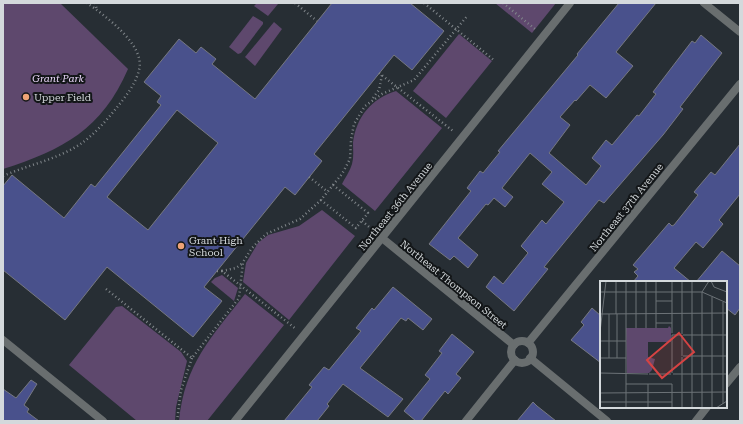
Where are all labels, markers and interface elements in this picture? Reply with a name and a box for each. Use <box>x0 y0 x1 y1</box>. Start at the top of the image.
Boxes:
park label: Grant Park <box>32 73 84 84</box>
marker: Upper Field <box>21 92 31 102</box>
place label: Upper Field <box>34 92 92 103</box>
street label: Northeast 36th Avenue <box>356 160 435 253</box>
street label: Northeast 37th Avenue <box>587 161 666 254</box>
place label: Grant High School <box>189 235 243 258</box>
street label: Northeast Thompson Street <box>398 238 509 331</box>
marker: Grant High School <box>176 241 186 251</box>
inset map <box>600 281 727 408</box>

